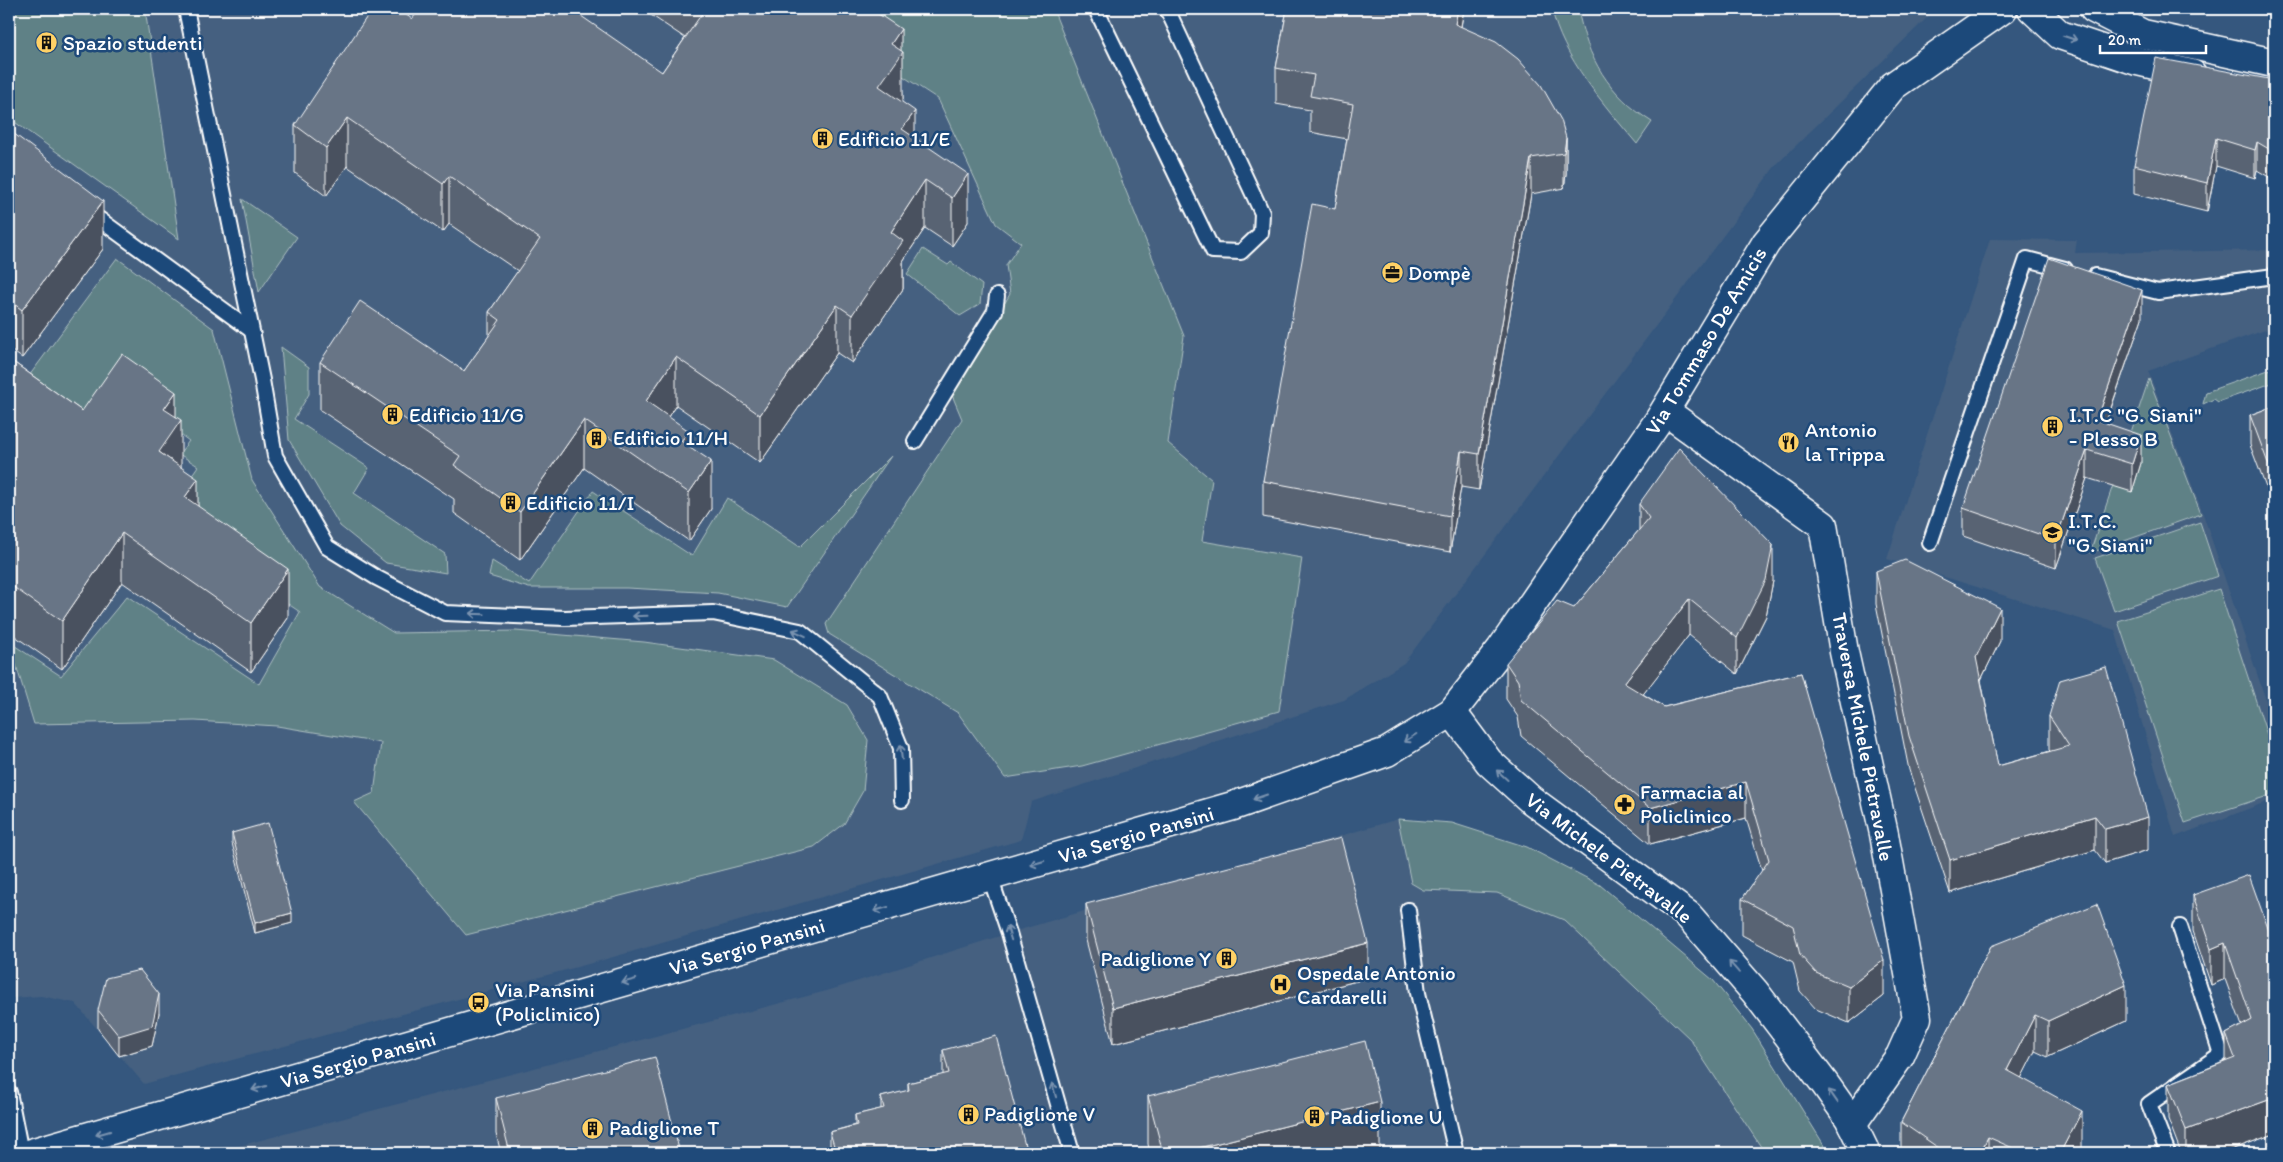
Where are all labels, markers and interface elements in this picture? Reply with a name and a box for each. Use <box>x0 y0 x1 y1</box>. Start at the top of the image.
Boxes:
scale bar <box>2100 22 2207 54</box>
place label: Spazio studenti <box>63 30 202 55</box>
building icon: Spazio studenti <box>35 31 59 55</box>
text: 20 m <box>2108 31 2142 49</box>
one-way arrow <box>2061 34 2077 43</box>
place label: Edificio 11/E <box>838 126 950 151</box>
building icon: Edificio 11/E <box>810 127 834 151</box>
street label: Via Tommaso De Amicis <box>1639 242 1772 439</box>
place label: Dompè <box>1408 260 1471 285</box>
office icon: Dompè <box>1380 261 1404 285</box>
place label: Edificio 11/G <box>409 402 524 427</box>
place label: I.T.C "G. Siani" - Plesso B <box>2069 402 2202 451</box>
building icon: Edificio 11/G <box>381 403 405 427</box>
building icon: I.T.C "G. Siani" - Plesso B <box>2041 415 2065 439</box>
place label: Antonio la Trippa <box>1805 417 1885 466</box>
place label: Edificio 11/H <box>613 425 728 450</box>
building icon: Edificio 11/H <box>585 426 609 450</box>
restaurant icon: Antonio la Trippa <box>1777 430 1801 454</box>
place label: Edificio 11/I <box>526 490 634 515</box>
building icon: Edificio 11/I <box>498 491 522 515</box>
place label: I.T.C. "G. Siani" <box>2068 508 2152 557</box>
school or university icon: I.T.C. "G. Siani" <box>2040 521 2064 545</box>
one-way arrow <box>469 610 485 619</box>
street label: Traversa Michele Pietravalle <box>1827 610 1900 863</box>
one-way arrow <box>632 611 648 620</box>
one-way arrow <box>792 628 807 638</box>
one-way arrow <box>1404 733 1418 743</box>
one-way arrow <box>896 744 906 760</box>
one-way arrow <box>1496 769 1509 781</box>
place label: Farmacia al Policlinico <box>1640 779 1744 828</box>
street label: Via Michele Pietravalle <box>1521 787 1698 928</box>
pharmacy icon: Farmacia al Policlinico <box>1612 792 1636 816</box>
one-way arrow <box>1252 793 1268 802</box>
street label: Via Sergio Pansini <box>1055 800 1216 869</box>
one-way arrow <box>1029 859 1045 869</box>
one-way arrow <box>873 904 889 914</box>
street label: Via Sergio Pansini <box>666 912 827 981</box>
one-way arrow <box>1003 926 1013 942</box>
place label: Padiglione Y <box>1101 946 1211 971</box>
building icon: Padiglione Y <box>1215 947 1239 971</box>
place label: Ospedale Antonio Cardarelli <box>1297 960 1456 1009</box>
one-way arrow <box>1728 961 1740 974</box>
hospital icon: Ospedale Antonio Cardarelli <box>1269 973 1293 997</box>
place label: Via Pansini (Policlinico) <box>495 977 600 1026</box>
one-way arrow <box>621 977 637 987</box>
bus stop icon: Via Pansini (Policlinico) <box>467 990 491 1014</box>
street label: Via Sergio Pansini <box>277 1025 438 1094</box>
one-way arrow <box>1048 1082 1058 1098</box>
one-way arrow <box>251 1084 267 1094</box>
one-way arrow <box>1828 1089 1838 1103</box>
place label: Padiglione V <box>984 1101 1095 1126</box>
building icon: Padiglione V <box>956 1102 980 1126</box>
place label: Padiglione U <box>1330 1104 1442 1129</box>
building icon: Padiglione U <box>1302 1105 1326 1129</box>
place label: Padiglione T <box>609 1115 719 1140</box>
building icon: Padiglione T <box>581 1116 605 1140</box>
one-way arrow <box>95 1129 111 1139</box>

